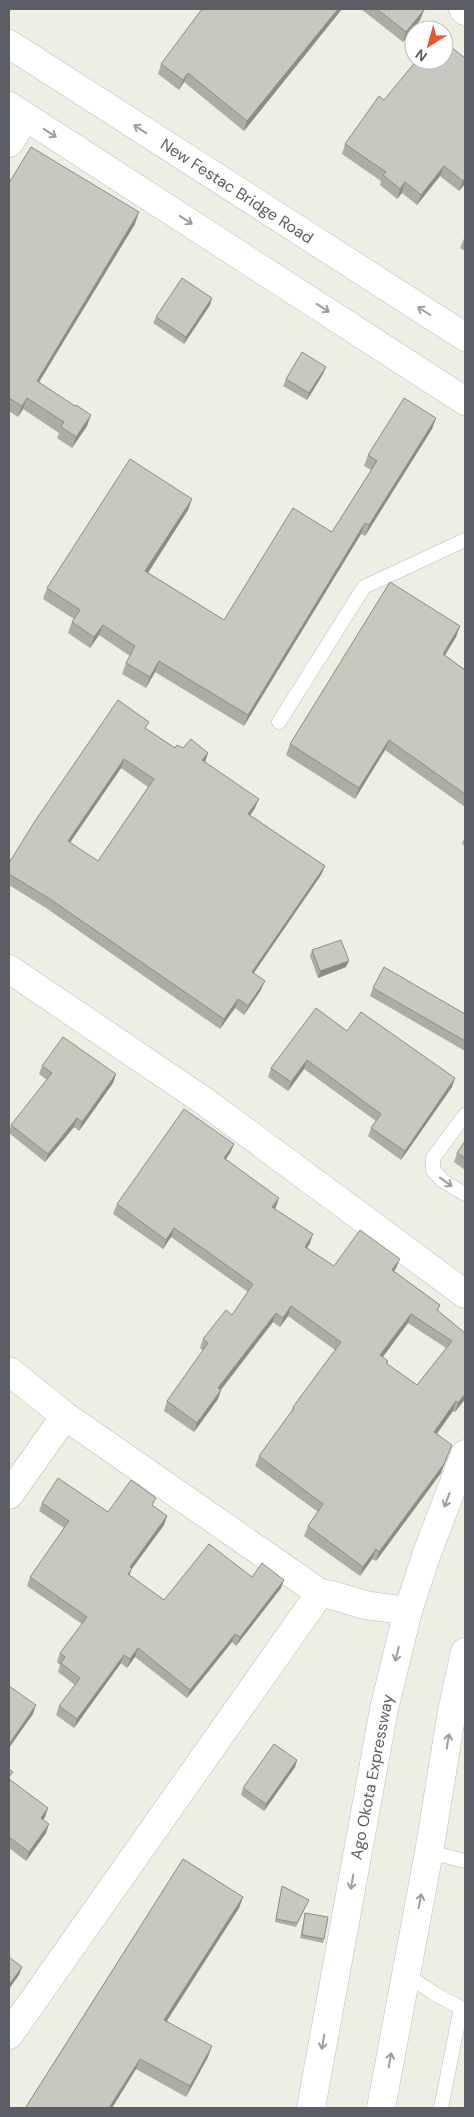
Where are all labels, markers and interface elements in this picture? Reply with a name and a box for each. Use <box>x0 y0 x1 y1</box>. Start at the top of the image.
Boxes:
north arrow <box>404 20 454 70</box>
text: N <box>412 45 431 66</box>
one-way arrow <box>133 123 147 134</box>
one-way arrow <box>42 128 56 138</box>
street label: New Festac Bridge Road <box>157 134 317 248</box>
one-way arrow <box>179 216 193 226</box>
one-way arrow <box>316 303 330 314</box>
one-way arrow <box>418 306 432 316</box>
one-way arrow <box>439 1177 453 1187</box>
one-way arrow <box>442 1491 451 1507</box>
one-way arrow <box>392 1646 401 1662</box>
street label: Ago Okota Expressway <box>346 1692 398 1861</box>
one-way arrow <box>443 1733 453 1749</box>
one-way arrow <box>346 1874 356 1890</box>
one-way arrow <box>416 1893 425 1909</box>
one-way arrow <box>318 2034 328 2050</box>
one-way arrow <box>385 2053 395 2069</box>

